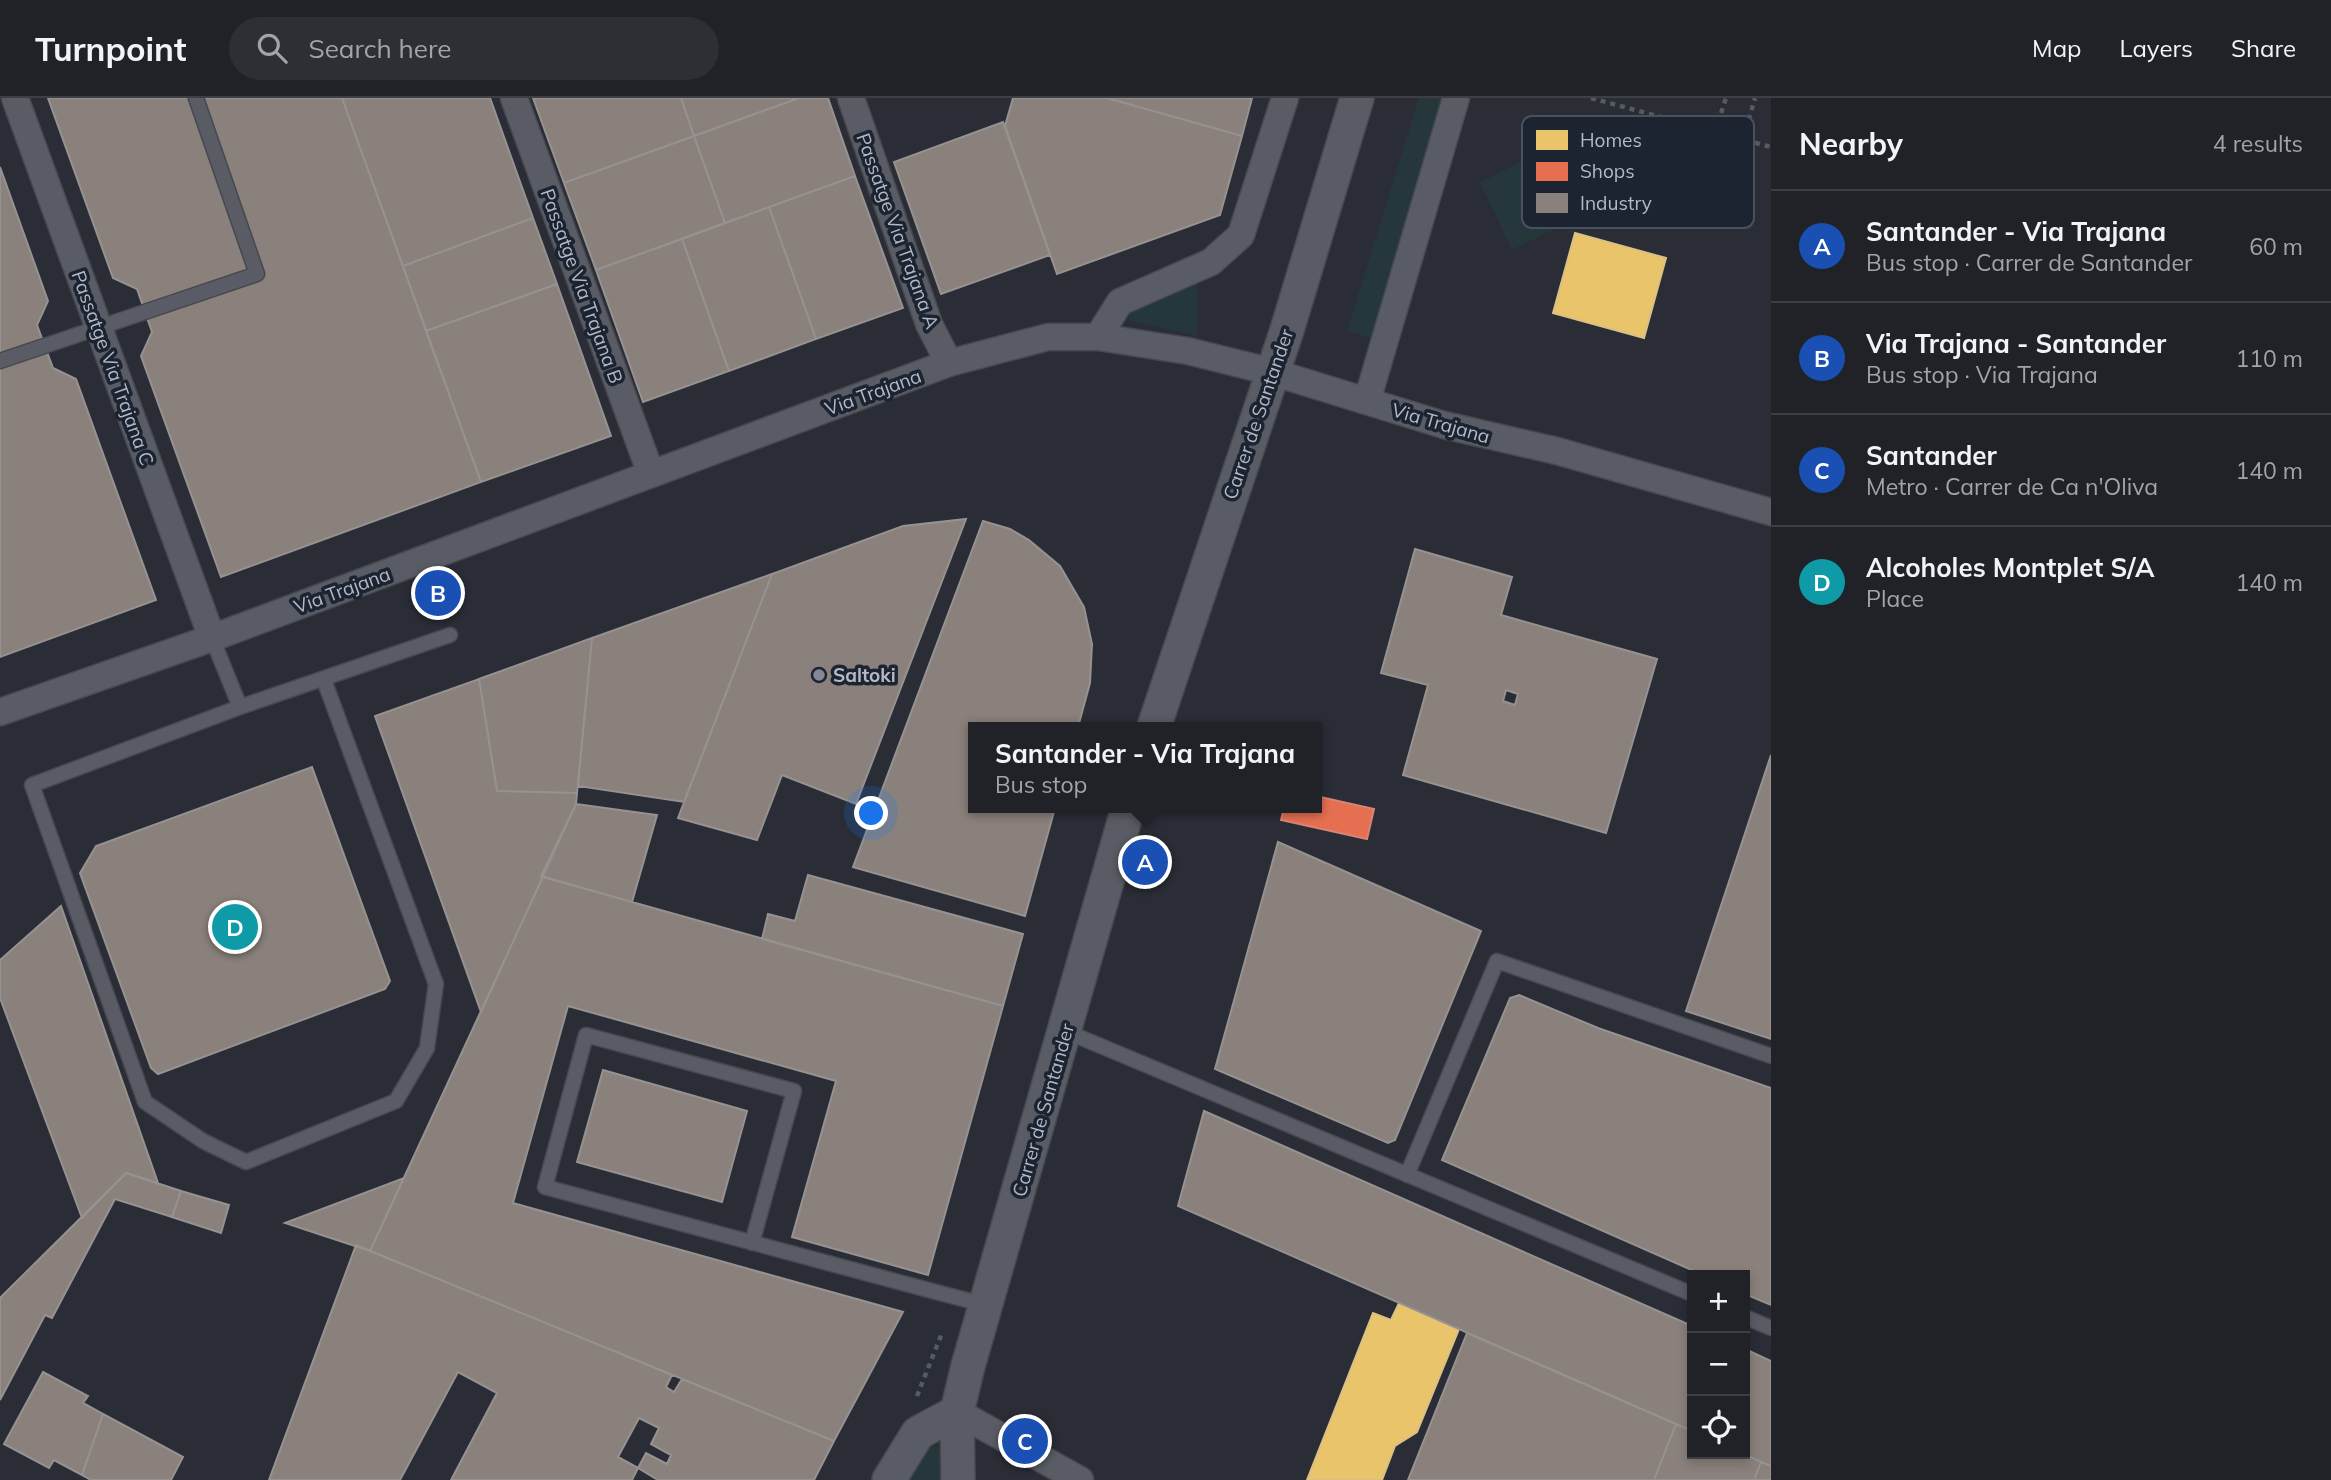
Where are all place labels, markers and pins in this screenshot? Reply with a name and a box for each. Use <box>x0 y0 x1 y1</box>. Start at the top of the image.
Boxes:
pin: B <box>415 567 461 619</box>
place label: Saltoki <box>833 663 896 687</box>
marker: Saltoki <box>811 667 827 683</box>
pin: A <box>1122 836 1168 888</box>
pin: D <box>212 901 258 953</box>
pin: C <box>1002 1415 1048 1467</box>

